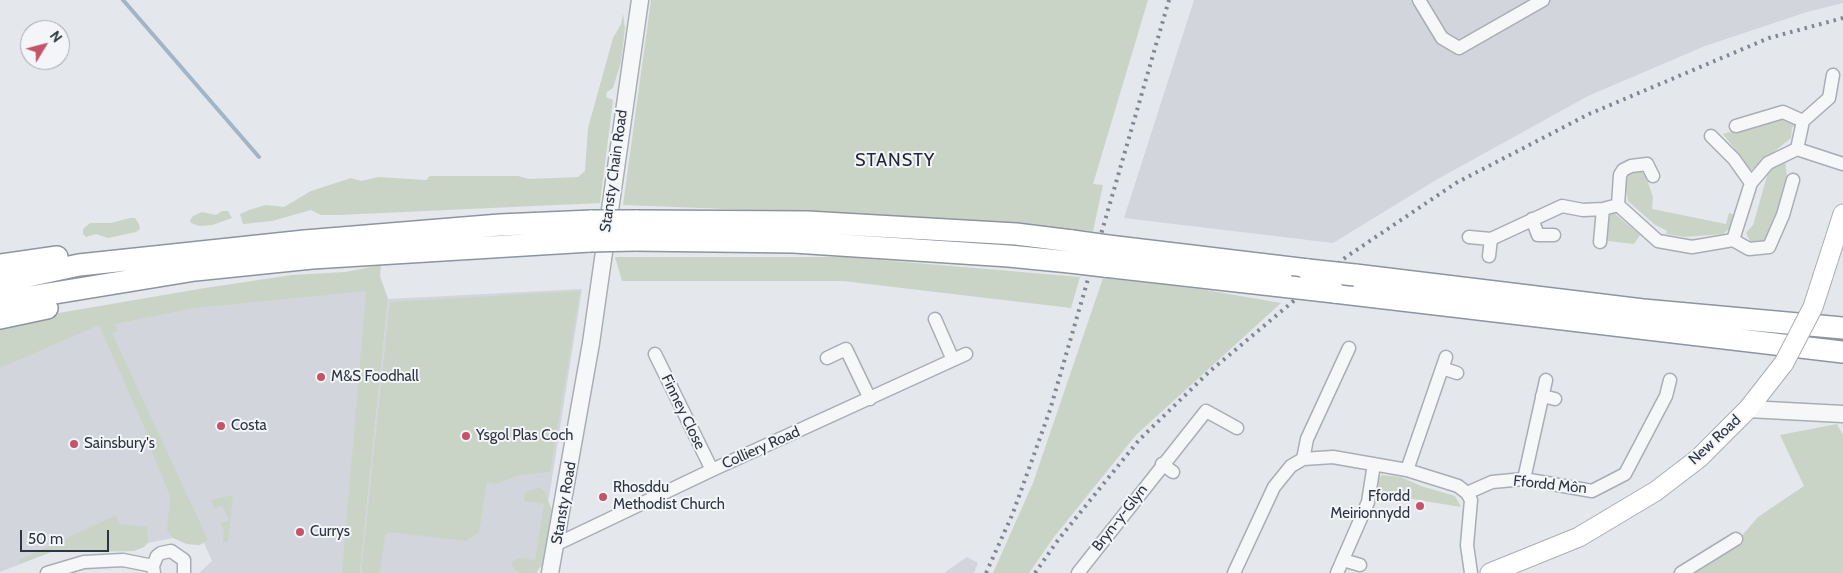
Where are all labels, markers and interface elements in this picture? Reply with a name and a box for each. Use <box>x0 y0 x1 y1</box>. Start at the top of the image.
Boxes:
north arrow <box>20 20 70 70</box>
text: N <box>46 27 66 46</box>
street label: Stansty Chain Road <box>596 109 632 233</box>
district label: STANSTY <box>854 150 936 172</box>
place label: M&S Foodhall <box>331 368 419 386</box>
marker: M&S Foodhall <box>315 371 327 383</box>
street label: Finney Close <box>657 372 709 452</box>
street label: New Road <box>1685 411 1745 469</box>
place label: Costa <box>231 417 267 435</box>
marker: Costa <box>215 420 227 432</box>
street label: Colliery Road <box>719 423 803 473</box>
place label: Ysgol Plas Coch <box>476 427 573 445</box>
marker: Ysgol Plas Coch <box>460 430 472 442</box>
place label: Sainsbury's <box>84 435 155 453</box>
marker: Sainsbury's <box>68 438 80 450</box>
street label: Stansty Road <box>548 460 580 546</box>
street label: Ffordd Môn <box>1512 472 1588 498</box>
place label: Rhosddu Methodist Church <box>613 479 725 514</box>
street label: Bryn-y-Glyn <box>1089 481 1151 555</box>
place label: Ffordd Meirionnydd <box>1330 488 1410 523</box>
marker: Rhosddu Methodist Church <box>597 491 609 503</box>
marker: Ffordd Meirionnydd <box>1414 500 1426 512</box>
scale bar <box>22 520 111 552</box>
place label: Currys <box>310 523 350 541</box>
marker: Currys <box>294 526 306 538</box>
text: 50 m <box>28 530 63 548</box>

